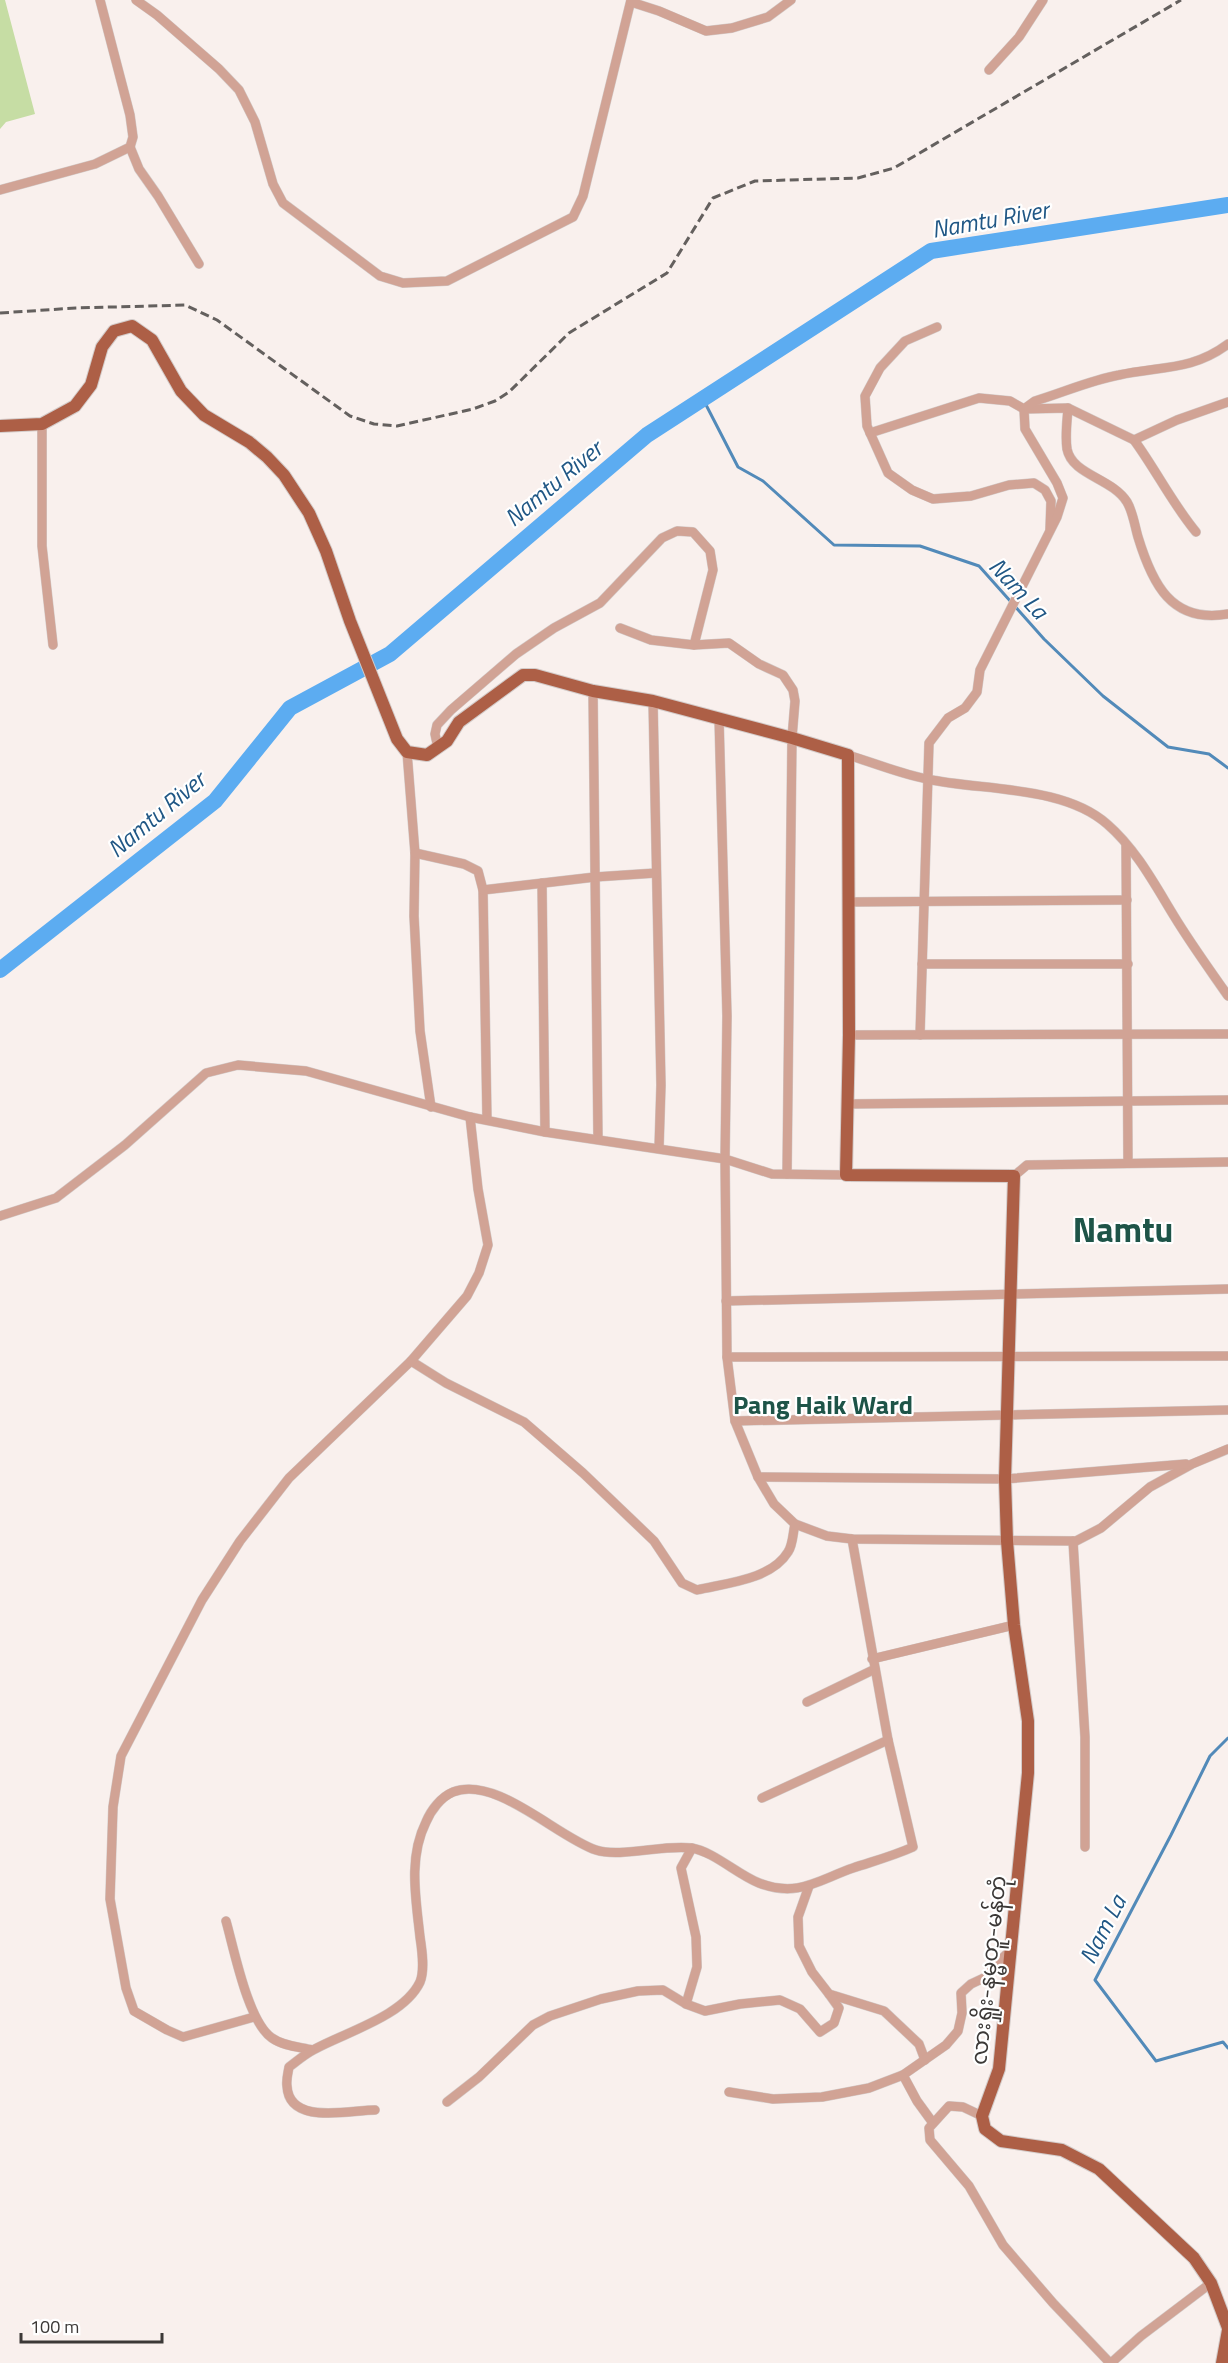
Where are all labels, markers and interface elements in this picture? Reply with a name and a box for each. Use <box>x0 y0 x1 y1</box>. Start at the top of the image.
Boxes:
water label: Namtu River <box>929 190 1055 247</box>
water label: Namtu River <box>496 429 612 535</box>
water label: Nam La <box>981 549 1058 628</box>
water label: Namtu River <box>99 760 215 866</box>
district label: Namtu <box>1073 1203 1173 1255</box>
district label: Pang Haik Ward <box>733 1385 913 1424</box>
street label: လားရှိုး-နမ္မတူ-မန်တုံ <box>961 1874 1016 2066</box>
water label: Nam La <box>1069 1886 1136 1970</box>
scale bar <box>21 2306 162 2344</box>
text: 100 m <box>30 2313 79 2340</box>

